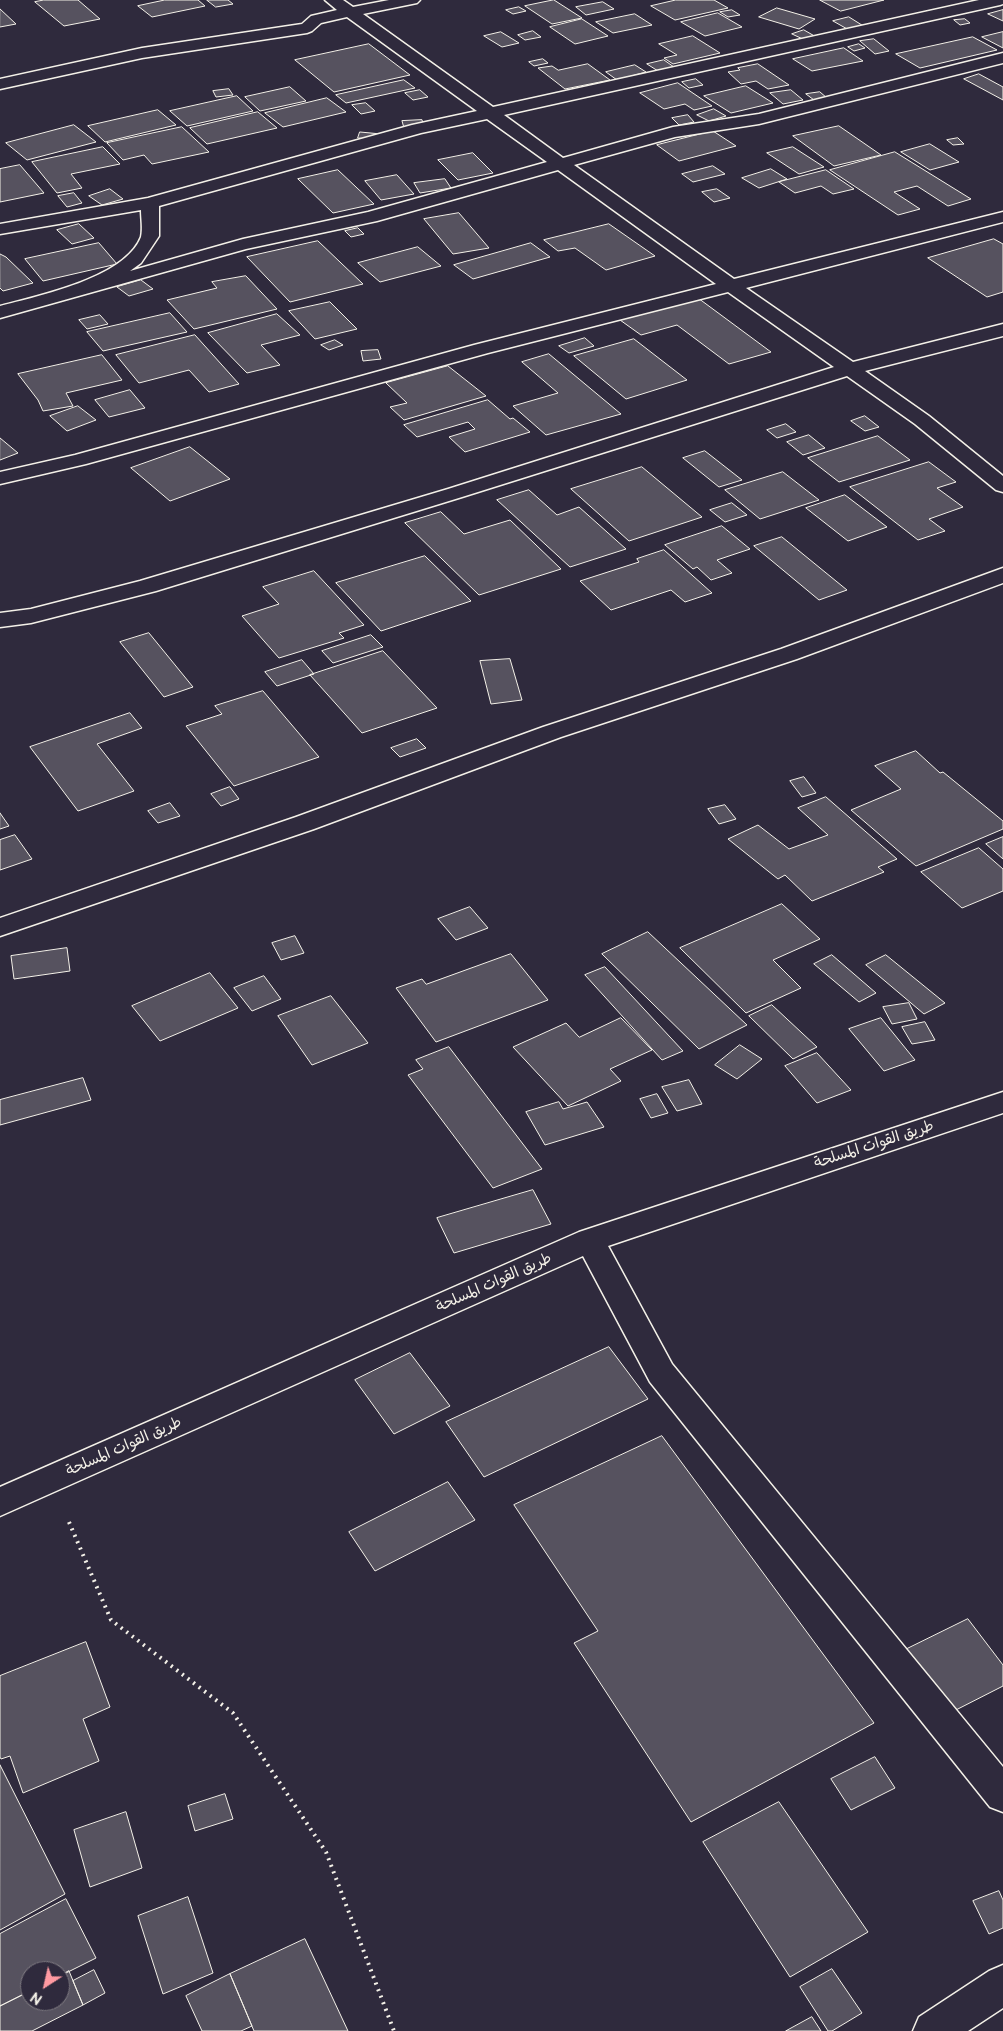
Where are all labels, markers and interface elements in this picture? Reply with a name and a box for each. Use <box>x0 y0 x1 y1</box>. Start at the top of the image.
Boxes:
street label: طريق القوات المسلحة <box>812 1117 936 1173</box>
street label: طريق القوات المسلحة <box>433 1249 555 1317</box>
street label: طريق القوات المسلحة <box>63 1413 185 1481</box>
north arrow <box>20 1961 70 2011</box>
text: N <box>28 1988 46 2008</box>

